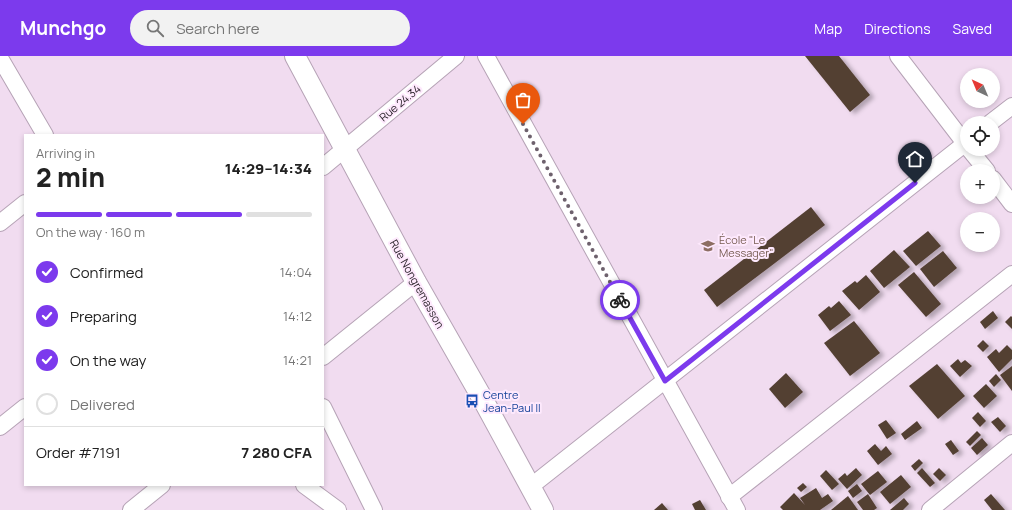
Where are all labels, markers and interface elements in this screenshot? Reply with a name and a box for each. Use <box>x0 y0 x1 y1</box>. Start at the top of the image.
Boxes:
search box <box>130 10 410 46</box>
text: Munchgo <box>20 15 106 41</box>
icon: search <box>144 17 166 39</box>
text: Search here <box>176 18 260 39</box>
text: Map <box>814 19 842 38</box>
text: Directions <box>864 19 931 38</box>
text: Saved <box>953 19 992 38</box>
north arrow <box>960 68 1000 108</box>
map controls <box>960 68 1000 252</box>
street label: Rue 24.34 <box>376 81 424 124</box>
pin <box>506 83 540 124</box>
icon: bag <box>512 89 534 111</box>
button: locate <box>960 116 1000 156</box>
pin <box>898 142 932 183</box>
text: Arriving in <box>36 144 95 162</box>
icon: home <box>904 148 926 170</box>
text: 14:29–14:34 <box>225 158 312 179</box>
text: 2 min <box>36 159 105 195</box>
button: + <box>960 164 1000 204</box>
button: − <box>960 212 1000 252</box>
text: On the way · 160 m <box>36 223 145 241</box>
place label: École "Le Messager" <box>719 232 774 260</box>
street label: Rue Nongremasson <box>387 237 448 331</box>
school or university icon: École "Le Messager" <box>700 238 716 254</box>
icon: check <box>36 261 58 283</box>
text: Confirmed <box>70 262 143 283</box>
text: 14:04 <box>280 263 312 281</box>
courier <box>600 280 640 320</box>
icon: bike <box>609 289 631 311</box>
icon: check <box>36 305 58 327</box>
text: Preparing <box>70 306 137 327</box>
text: 14:12 <box>283 307 312 325</box>
icon: check <box>36 349 58 371</box>
text: On the way <box>70 350 146 371</box>
text: 14:21 <box>283 351 312 369</box>
place label: Centre Jean-Paul II <box>483 387 541 415</box>
bus stop icon: Centre Jean-Paul II <box>464 393 480 409</box>
text: Delivered <box>70 394 135 415</box>
text: Order #7191 <box>36 442 121 463</box>
text: 7 280 CFA <box>241 442 312 463</box>

